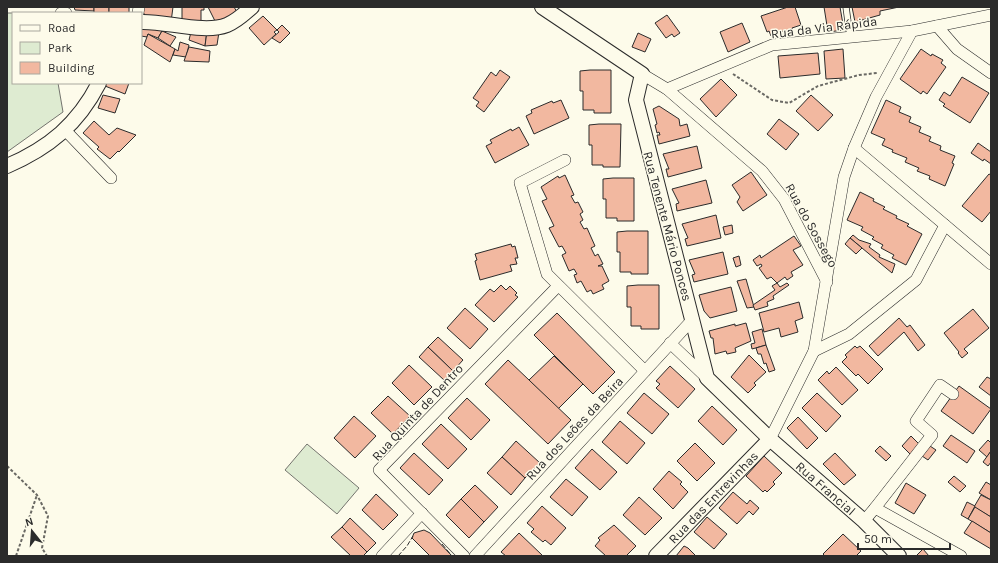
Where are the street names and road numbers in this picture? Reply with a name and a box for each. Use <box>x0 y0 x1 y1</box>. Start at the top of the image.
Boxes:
street label: Rua da Via Rápida <box>770 14 878 41</box>
street label: Rua Tenente Mário Ponces <box>640 150 695 303</box>
street label: Rua do Sossego <box>782 181 841 270</box>
street label: Rua Quinta de Dentro <box>369 361 466 464</box>
street label: Rua dos Leões da Beira <box>523 374 626 483</box>
street label: Rua das Entrevinhas <box>665 448 761 547</box>
street label: Rua Francial <box>793 458 859 518</box>

